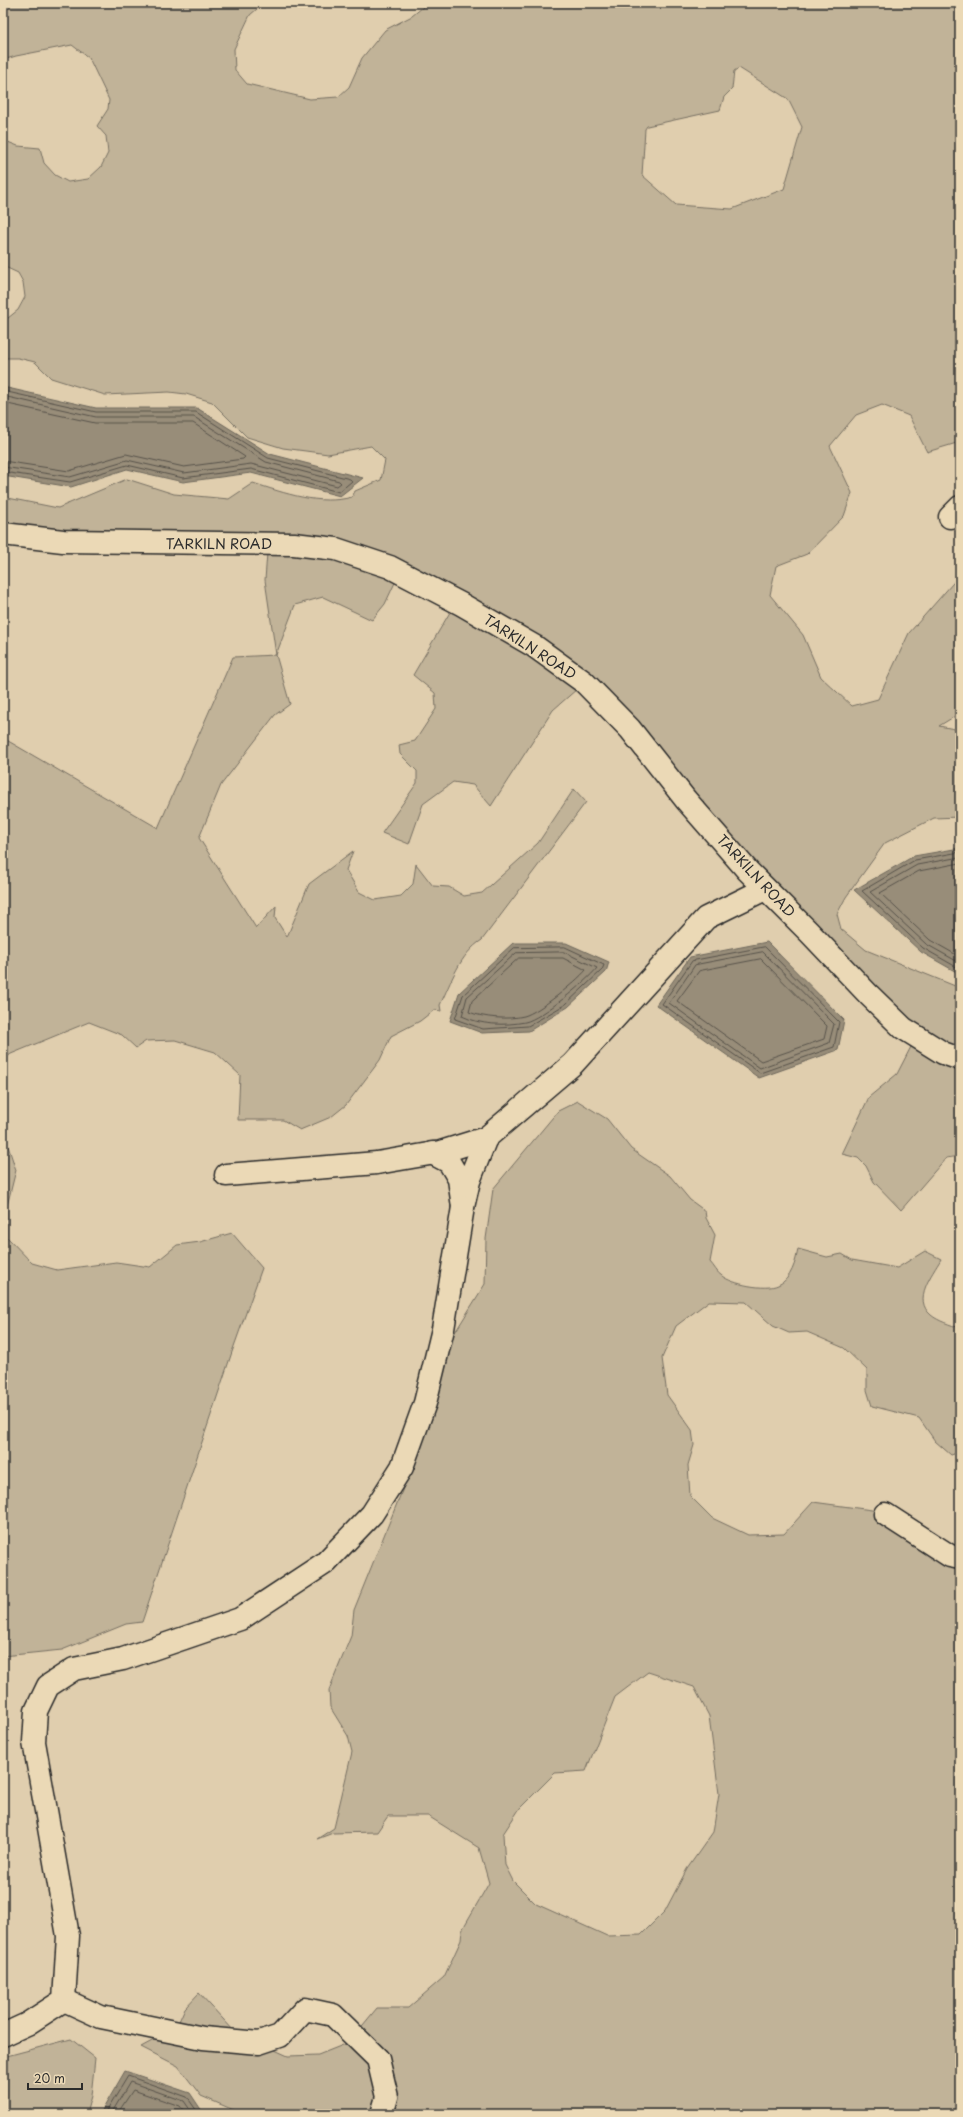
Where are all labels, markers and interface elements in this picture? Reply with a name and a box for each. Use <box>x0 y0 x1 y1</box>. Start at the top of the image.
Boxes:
street label: TARKILN ROAD <box>166 533 272 554</box>
street label: TARKILN ROAD <box>480 609 581 684</box>
street label: TARKILN ROAD <box>712 830 800 922</box>
scale bar <box>28 2065 82 2091</box>
text: 20 m <box>34 2069 65 2087</box>

